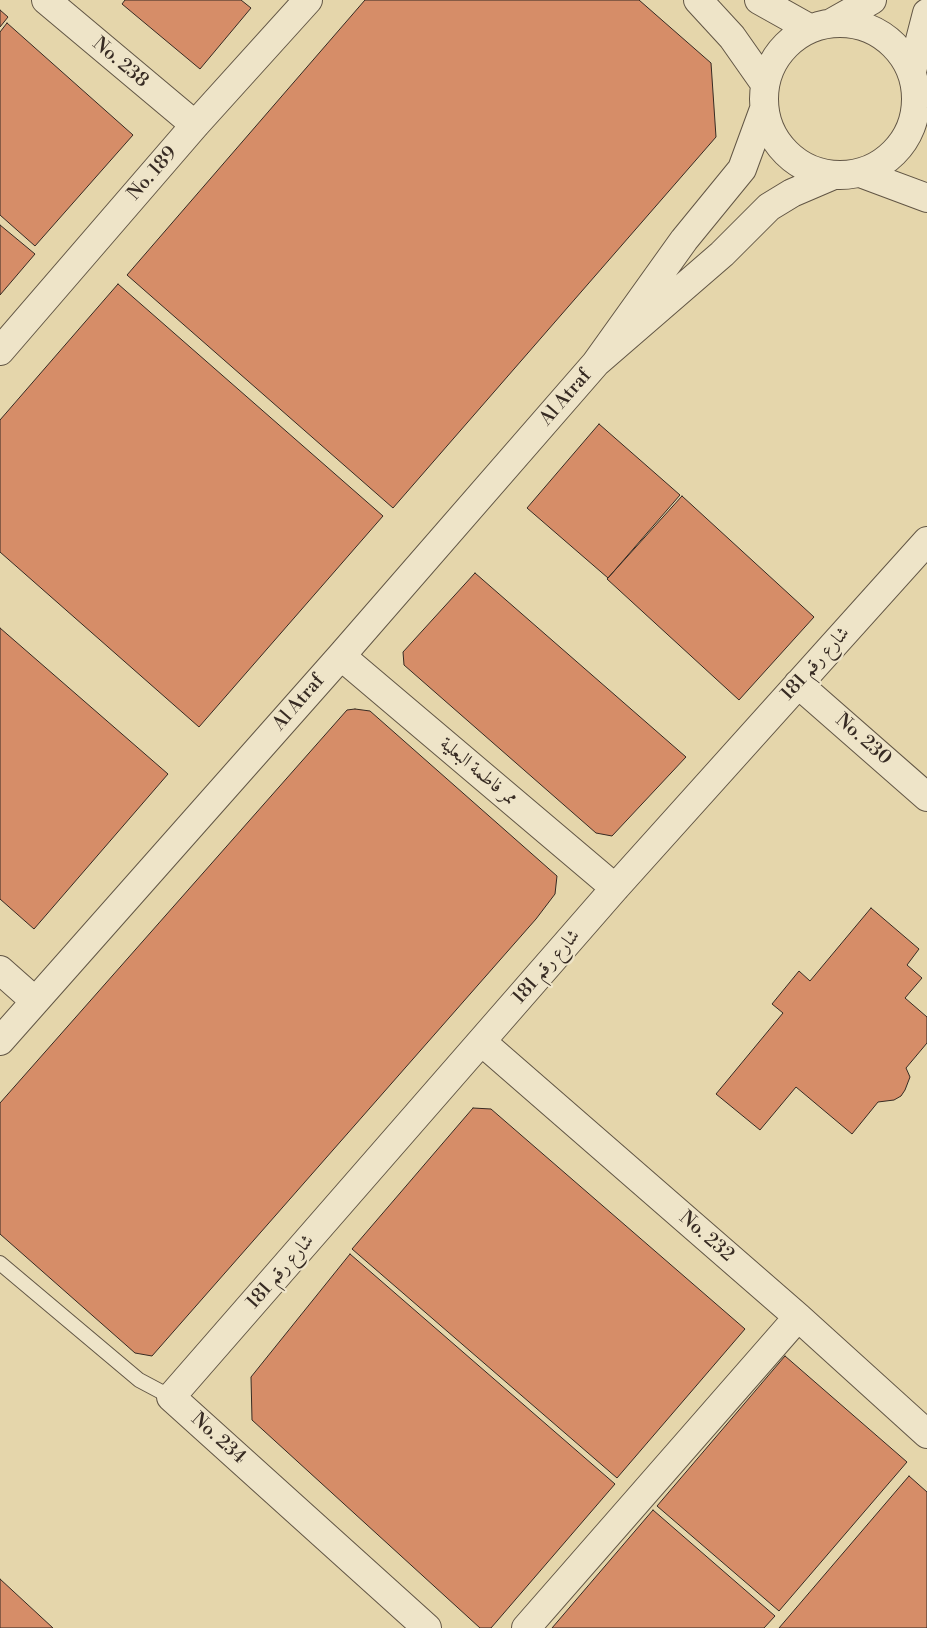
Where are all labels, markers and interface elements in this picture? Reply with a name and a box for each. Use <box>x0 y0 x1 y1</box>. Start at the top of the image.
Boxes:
street label: No. 238 <box>87 33 153 93</box>
street label: No. 189 <box>123 142 183 206</box>
street label: Al Atraf <box>535 365 597 431</box>
street label: شارع رقم 181 <box>777 622 855 706</box>
street label: Al Atraf <box>268 670 330 736</box>
street label: No. 230 <box>830 709 896 771</box>
street label: ممر فاطمة البعلية <box>435 733 521 811</box>
street label: شارع رقم 181 <box>508 925 586 1009</box>
street label: No. 232 <box>674 1207 738 1267</box>
street label: شارع رقم 181 <box>242 1230 320 1314</box>
street label: No. 234 <box>186 1408 250 1470</box>

